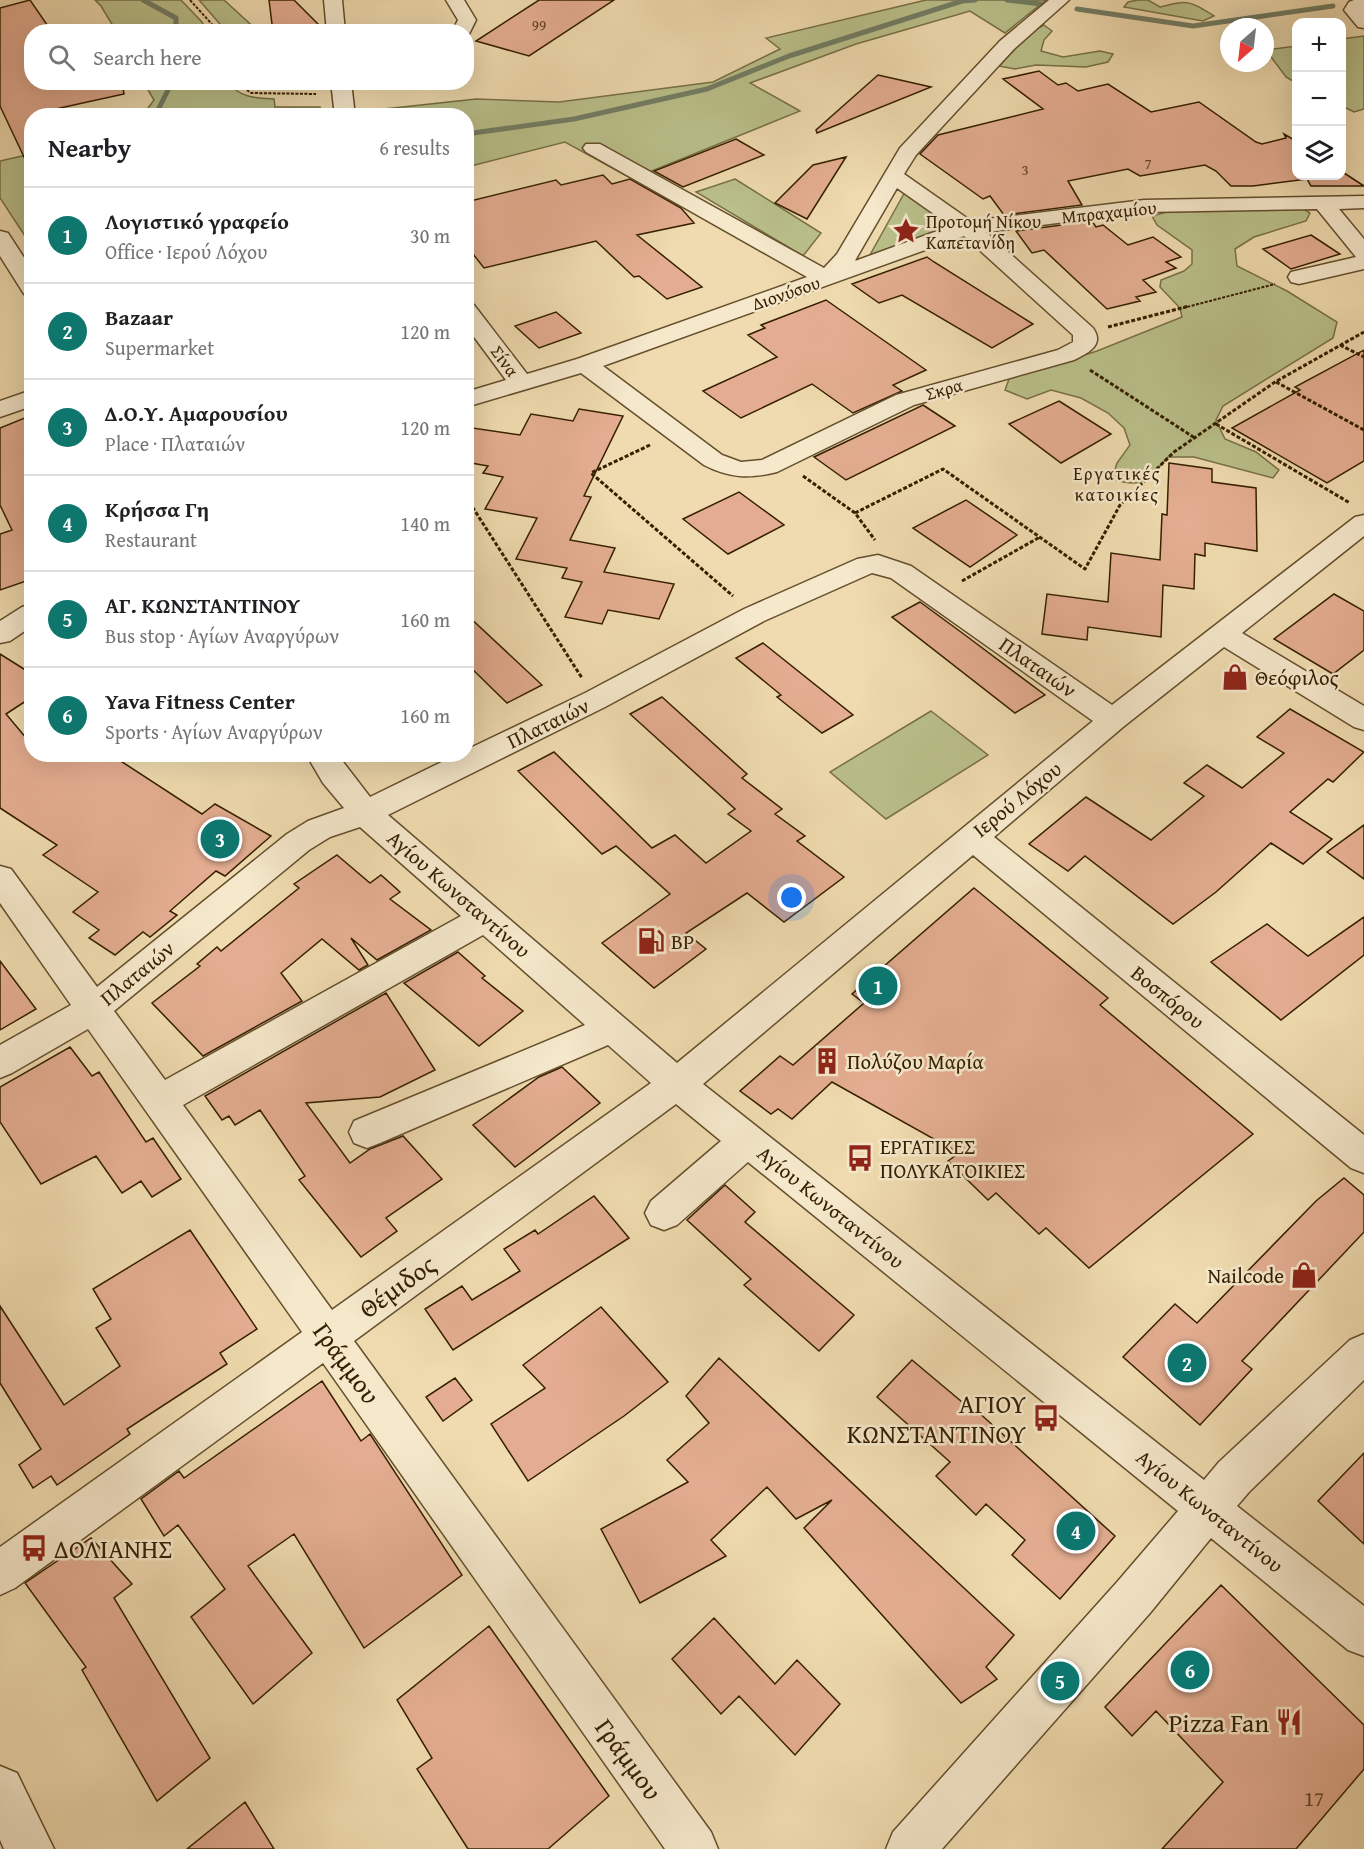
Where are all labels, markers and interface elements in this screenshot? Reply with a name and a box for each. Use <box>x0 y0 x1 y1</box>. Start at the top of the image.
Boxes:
house number: 99 <box>532 14 546 35</box>
north arrow <box>1220 18 1274 72</box>
map controls <box>1292 18 1346 180</box>
button: + <box>1292 18 1346 72</box>
search box <box>24 24 474 90</box>
icon: search <box>45 41 78 74</box>
text: Search here <box>93 41 202 73</box>
button: − <box>1292 72 1346 126</box>
button: layers <box>1292 126 1346 180</box>
text: Nearby <box>48 128 131 167</box>
text: 6 results <box>379 133 450 162</box>
house number: 7 <box>1144 153 1152 174</box>
house number: 3 <box>1021 159 1029 180</box>
street label: Μπραχαμίου <box>1060 194 1158 230</box>
text: Λογιστικό γραφείο <box>105 205 289 237</box>
place label: Προτομή Νίκου Καπετανίδη <box>926 208 1041 256</box>
place icon: Προτομή Νίκου Καπετανίδη <box>891 216 921 246</box>
text: 1 <box>62 221 73 250</box>
text: 30 m <box>410 221 450 250</box>
text: Office · Ιερού Λόχου <box>105 237 268 266</box>
street label: Διονύσου <box>748 269 824 317</box>
text: Bazaar <box>105 301 173 333</box>
text: 2 <box>62 317 73 346</box>
text: 120 m <box>400 317 450 346</box>
text: Supermarket <box>105 333 214 362</box>
street label: Σίνα <box>484 339 526 383</box>
street label: Σκρα <box>922 371 966 407</box>
text: Δ.Ο.Υ. Αμαρουσίου <box>105 397 288 429</box>
text: 3 <box>62 413 73 442</box>
text: 120 m <box>400 413 450 442</box>
text: Place · Πλαταιών <box>105 429 245 458</box>
district label: Εργατικές κατοικίες <box>1073 460 1161 508</box>
text: Κρήσσα Γη <box>105 493 209 525</box>
text: 4 <box>62 509 73 538</box>
text: 140 m <box>400 509 450 538</box>
text: Restaurant <box>105 525 197 554</box>
text: ΑΓ. ΚΩΝΣΤΑΝΤΙΝΟΥ <box>105 589 300 621</box>
text: 5 <box>62 605 73 634</box>
text: 160 m <box>400 605 450 634</box>
text: Bus stop · Αγίων Αναργύρων <box>105 621 339 650</box>
street label: Πλαταιών <box>993 629 1083 705</box>
shop icon: Θεόφιλος <box>1220 662 1250 692</box>
place label: Θεόφιλος <box>1255 662 1339 693</box>
text: Yava Fitness Center <box>105 685 295 717</box>
street label: Πλαταιών <box>501 690 595 756</box>
text: 6 <box>62 701 73 730</box>
text: 160 m <box>400 701 450 730</box>
text: Sports · Αγίων Αναργύρων <box>105 717 323 746</box>
street label: Ιερού Λόχου <box>966 753 1068 845</box>
pin: 3 <box>200 816 240 862</box>
street label: Αγίου Κωνσταντίνου <box>380 823 538 965</box>
your location <box>777 883 806 912</box>
fuel station icon: BP <box>636 926 666 956</box>
place label: BP <box>671 926 694 957</box>
street label: Πλαταιών <box>93 933 181 1013</box>
street label: Βοσπόρου <box>1124 958 1212 1036</box>
pin: 1 <box>858 964 898 1008</box>
building icon: Πολύζου Μαρία <box>812 1046 842 1076</box>
place label: Πολύζου Μαρία <box>847 1046 984 1077</box>
place label: ΕΡΓΑΤΙΚΕΣ ΠΟΛΥΚΑΤΟΙΚΙΕΣ <box>880 1131 1025 1186</box>
street label: Αγίου Κωνσταντίνου <box>751 1138 911 1276</box>
bus stop icon: ΕΡΓΑΤΙΚΕΣ ΠΟΛΥΚΑΤΟΙΚΙΕΣ <box>845 1143 875 1173</box>
street label: Θέμιδος <box>350 1245 444 1327</box>
place label: Nailcode <box>1207 1260 1284 1291</box>
shop icon: Nailcode <box>1289 1260 1319 1290</box>
street label: Γράμμου <box>304 1314 390 1412</box>
pin: 2 <box>1168 1340 1206 1386</box>
place label: ΑΓΙΟΥ ΚΩΝΣΤΑΝΤΙΝΟΥ <box>847 1384 1027 1453</box>
bus stop icon: ΑΓΙΟΥ ΚΩΝΣΤΑΝΤΙΝΟΥ <box>1031 1403 1061 1433</box>
street label: Αγίου Κωνσταντίνου <box>1130 1442 1290 1580</box>
pin: 4 <box>1056 1508 1096 1553</box>
place label: ΔΟΛΙΑΝΗΣ <box>54 1529 172 1568</box>
bus stop icon: ΔΟΛΙΑΝΗΣ <box>19 1533 49 1563</box>
pin: 6 <box>1170 1648 1210 1692</box>
pin: 5 <box>1040 1658 1080 1704</box>
place label: Pizza Fan <box>1168 1703 1269 1742</box>
restaurant icon: Pizza Fan <box>1274 1707 1304 1737</box>
street label: Γράμμου <box>586 1710 672 1808</box>
house number: 17 <box>1304 1783 1324 1814</box>

